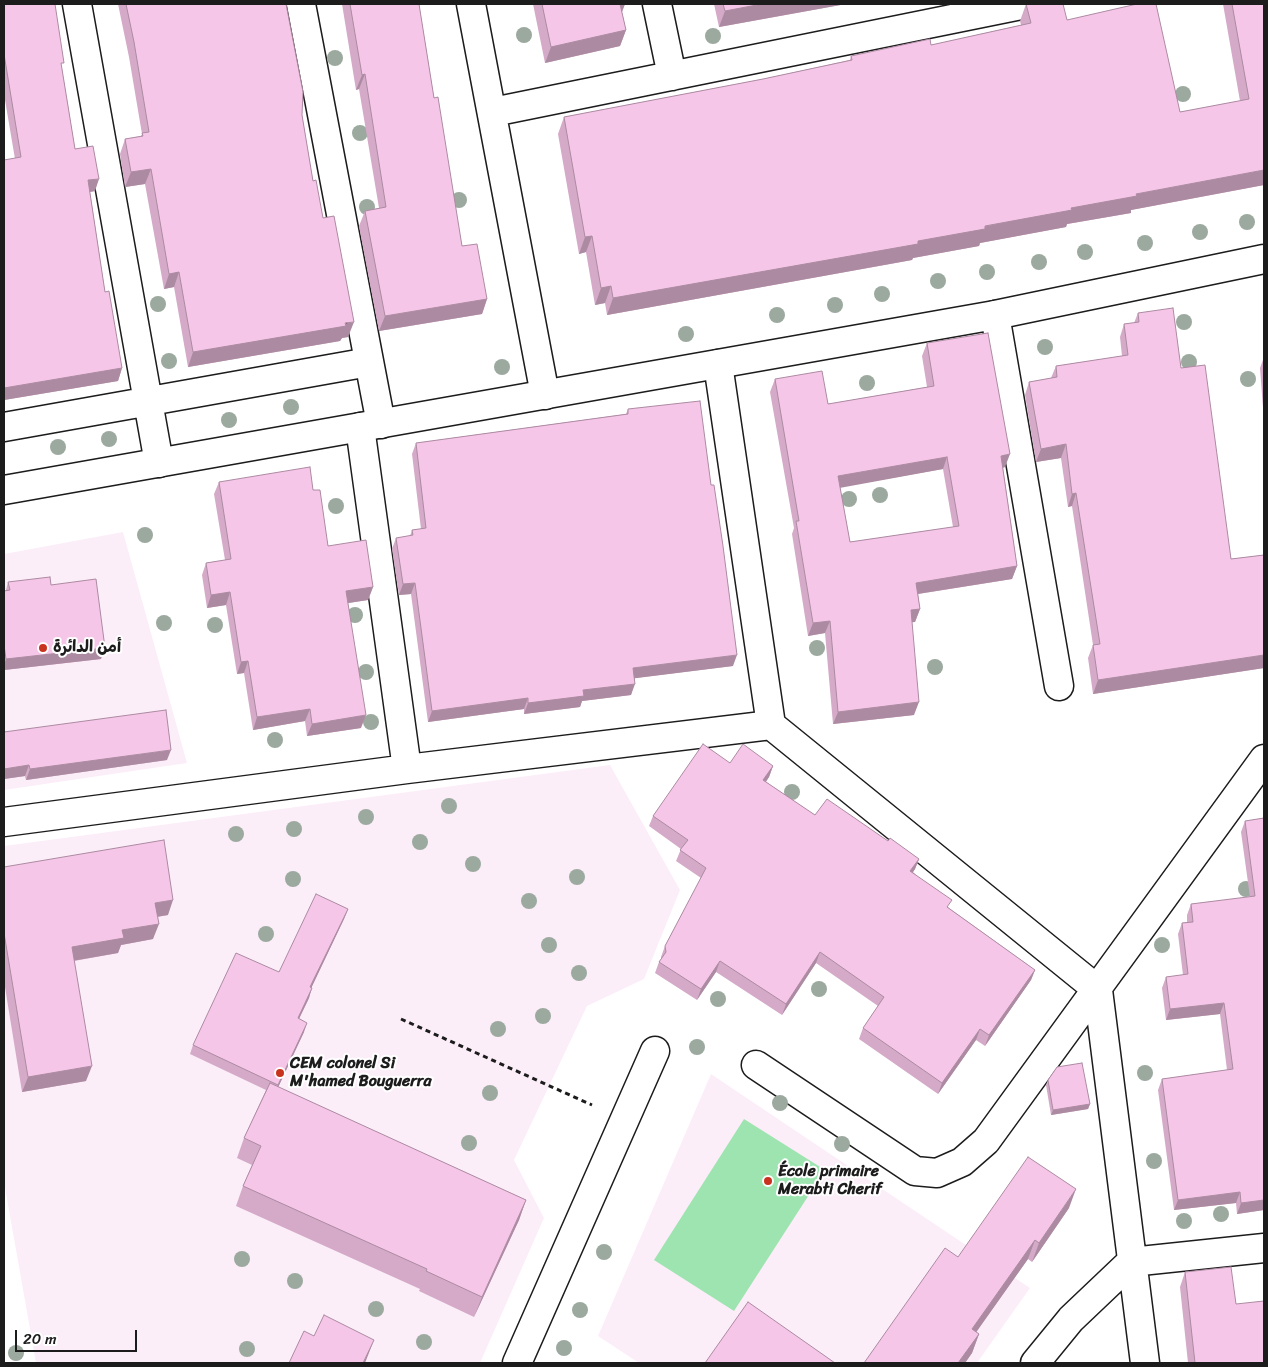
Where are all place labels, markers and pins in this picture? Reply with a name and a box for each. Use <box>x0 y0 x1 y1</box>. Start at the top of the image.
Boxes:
place label: أمن الدائرة <box>53 638 121 658</box>
marker: أمن الدائرة <box>37 642 49 654</box>
place label: CEM colonel Si M'hamed Bouguerra <box>290 1054 431 1092</box>
marker: CEM colonel Si M'hamed Bouguerra <box>274 1067 286 1079</box>
place label: École primaire Merabti Cherif <box>778 1162 882 1200</box>
marker: École primaire Merabti Cherif <box>762 1175 774 1187</box>

